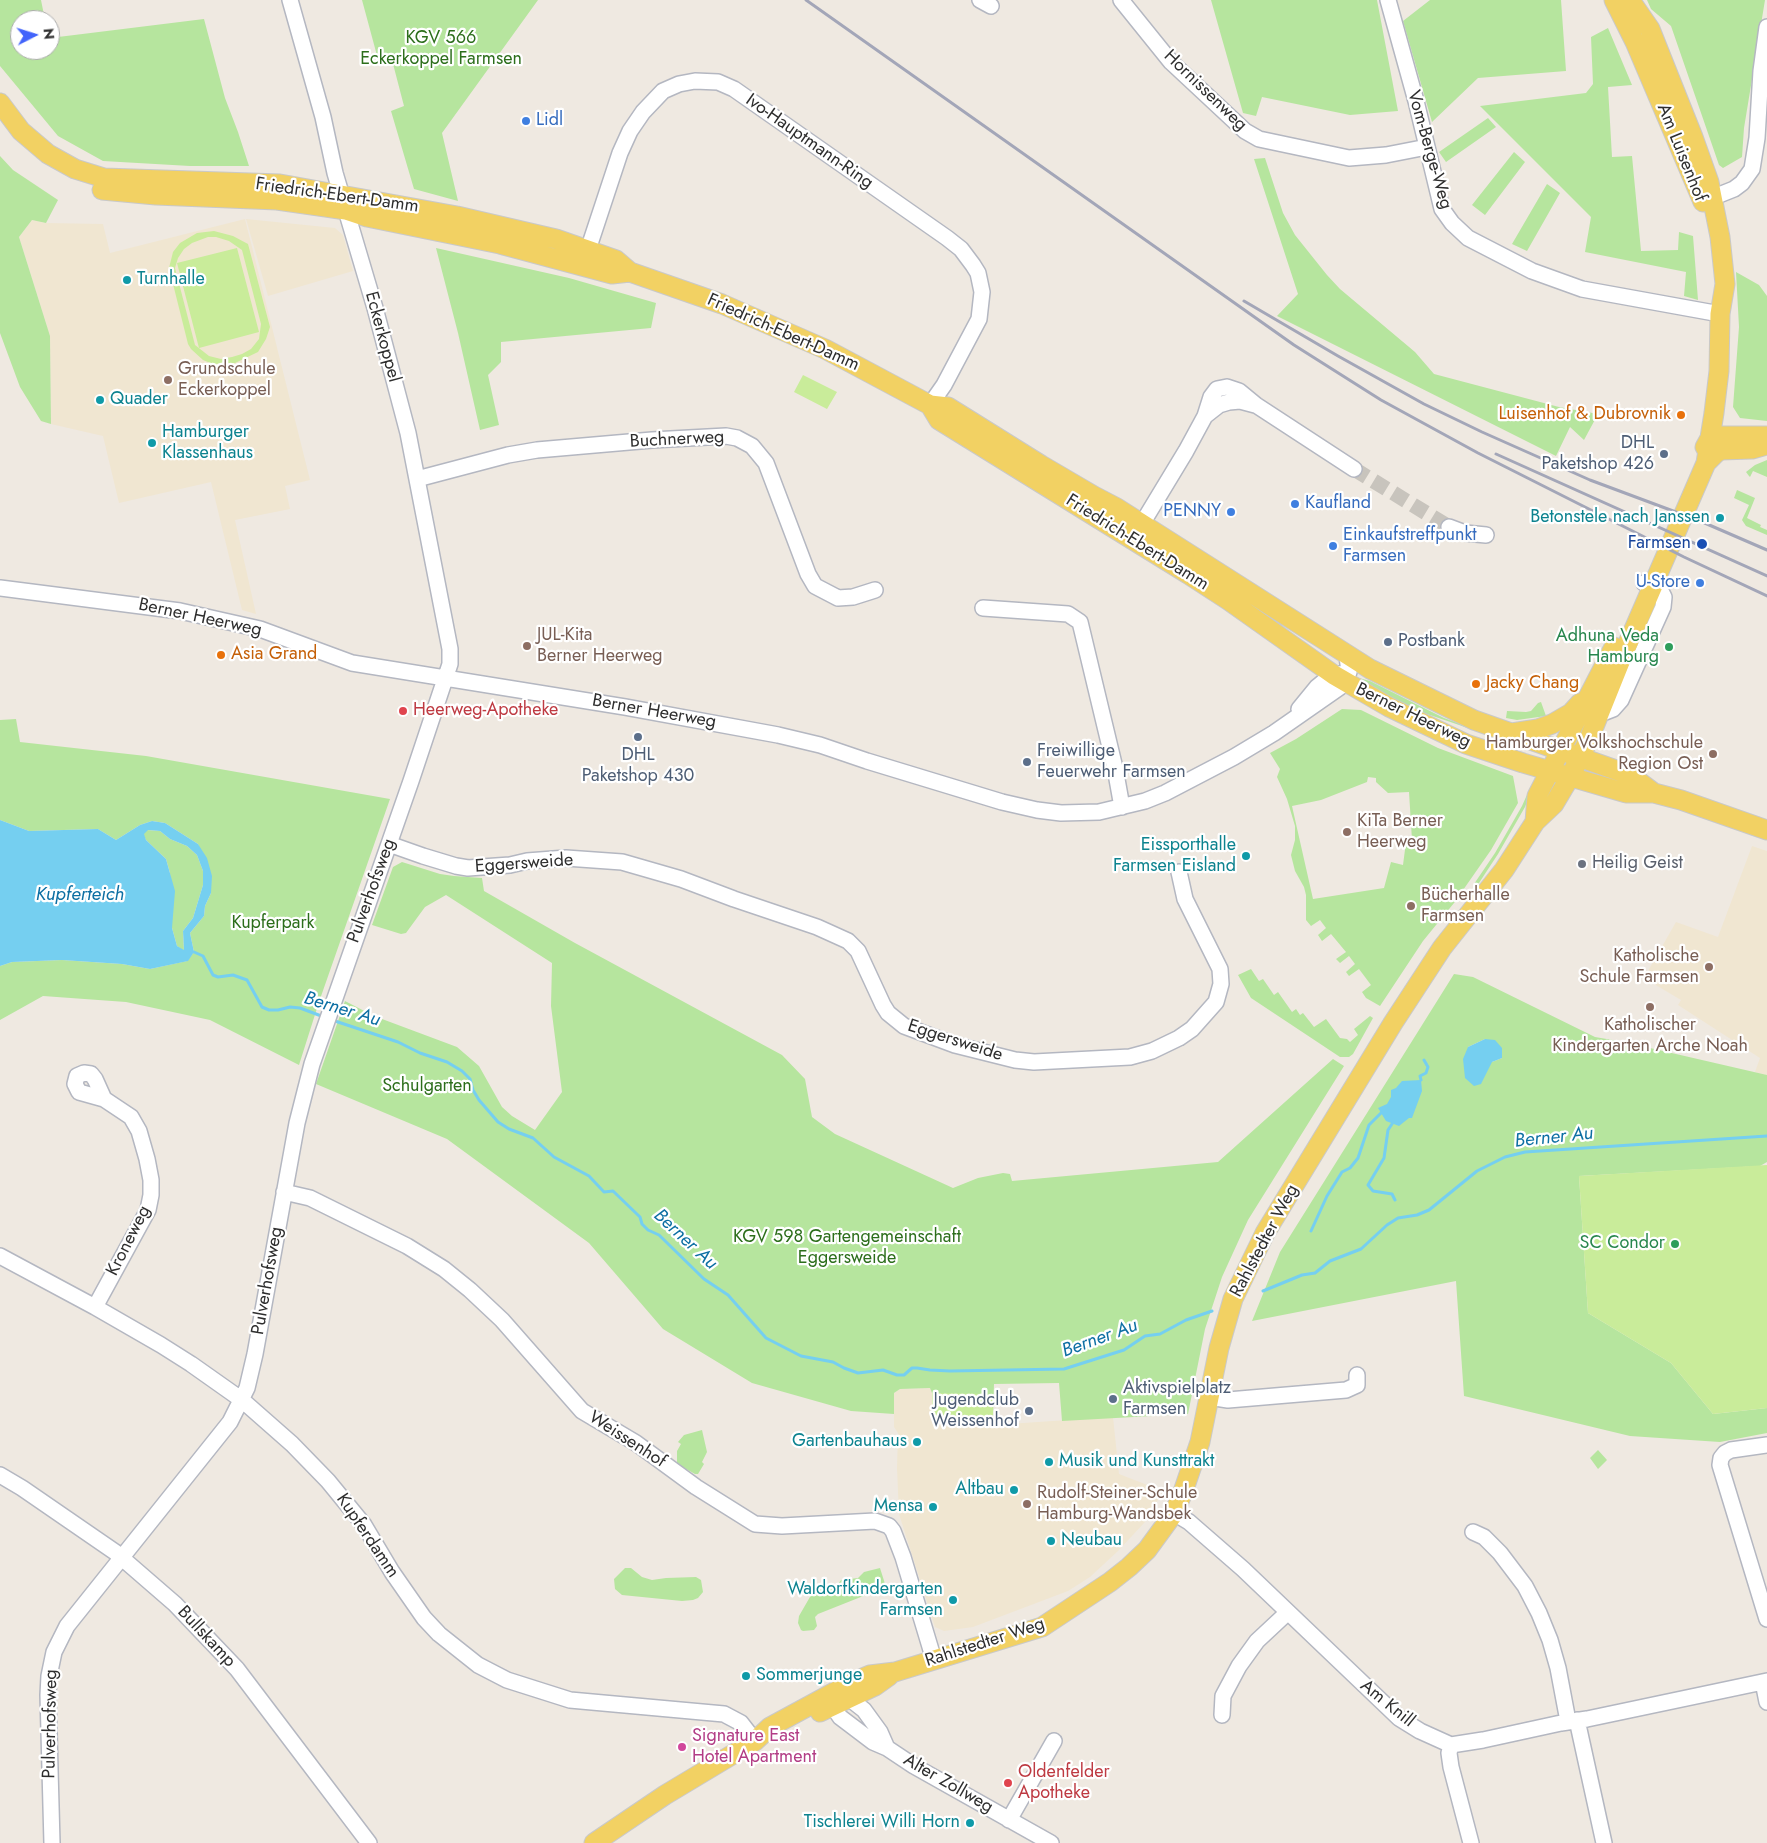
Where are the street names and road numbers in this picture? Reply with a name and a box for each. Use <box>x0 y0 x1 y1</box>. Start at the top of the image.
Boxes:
street label: Hornissenweg <box>1159 46 1251 136</box>
street label: Vom-Berge-Weg <box>1402 88 1456 212</box>
street label: Ivo-Hauptmann-Ring <box>741 90 877 194</box>
street label: Am Luisenhof <box>1652 101 1710 205</box>
street label: Friedrich-Ebert-Damm <box>254 174 420 218</box>
street label: Eckerkoppel <box>360 289 404 385</box>
street label: Friedrich-Ebert-Damm <box>704 290 862 376</box>
street label: Buchnerweg <box>629 427 725 453</box>
street label: Friedrich-Ebert-Damm <box>1062 490 1212 596</box>
street label: Berner Heerweg <box>136 594 264 642</box>
street label: Berner Heerweg <box>1352 679 1474 753</box>
street label: Berner Heerweg <box>590 690 718 734</box>
street label: Pulverhofsweg <box>343 836 401 946</box>
street label: Eggersweide <box>474 850 574 878</box>
street label: Eggersweide <box>905 1016 1005 1066</box>
street label: Rahlstedter Weg <box>1226 1181 1304 1301</box>
street label: Kroneweg <box>102 1202 156 1280</box>
street label: Pulverhofsweg <box>248 1225 288 1337</box>
street label: Weissenhof <box>584 1407 670 1473</box>
street label: Kupferdamm <box>331 1490 403 1582</box>
street label: Bullskamp <box>172 1602 240 1672</box>
street label: Rahlstedter Weg <box>922 1613 1048 1673</box>
street label: Pulverhofsweg <box>39 1669 63 1779</box>
street label: Am Knill <box>1355 1676 1419 1732</box>
street label: Alter Zollweg <box>899 1750 997 1818</box>

